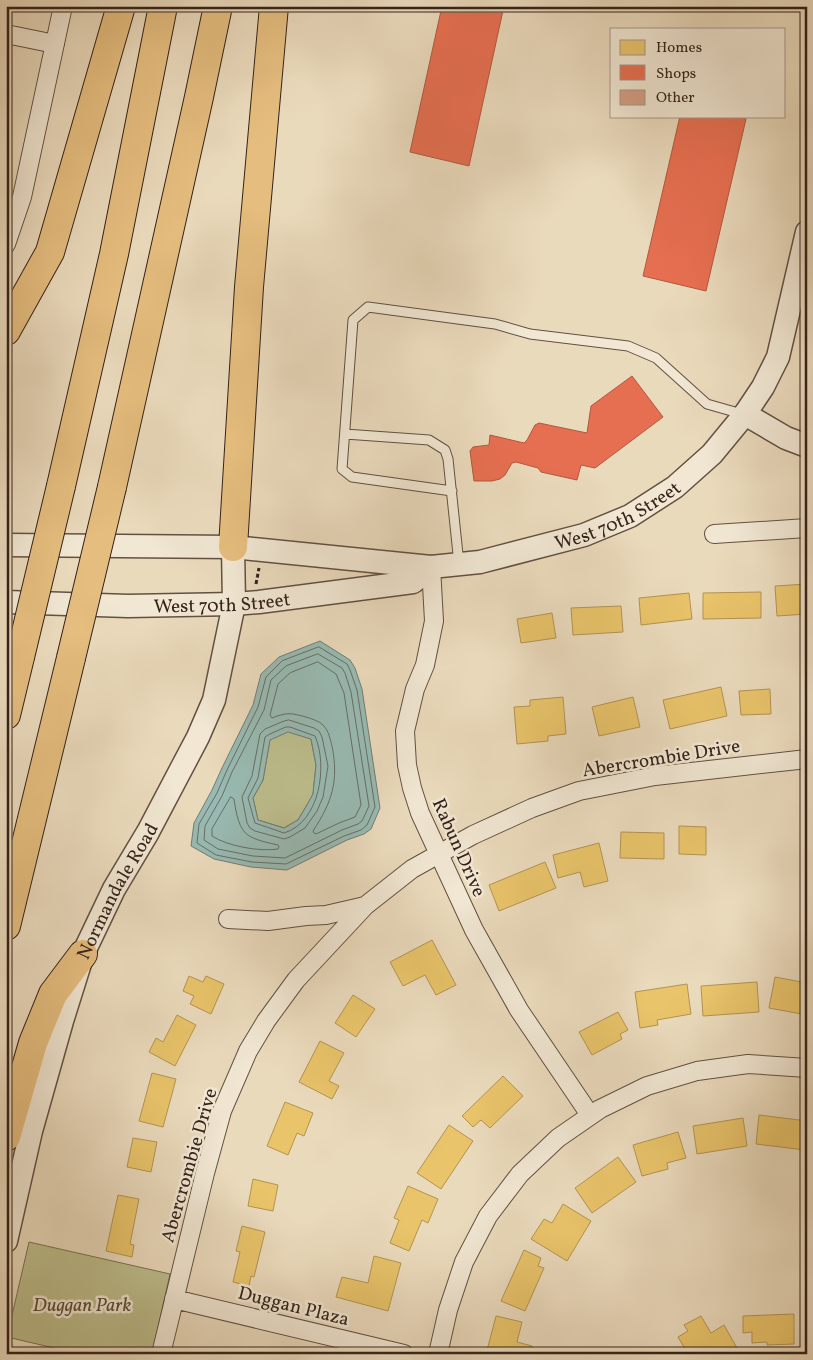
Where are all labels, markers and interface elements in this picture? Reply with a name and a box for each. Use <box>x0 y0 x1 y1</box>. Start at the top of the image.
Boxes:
legend <box>610 28 786 118</box>
text: Homes <box>656 38 702 59</box>
text: Shops <box>656 64 696 85</box>
text: Other <box>656 88 695 109</box>
street label: West 70th Street <box>552 476 688 557</box>
street label: West 70th Street <box>153 587 292 621</box>
street label: Abercrombie Drive <box>581 734 742 784</box>
street label: Rabun Drive <box>425 795 491 901</box>
street label: Normandale Road <box>71 819 165 964</box>
street label: Abercrombie Drive <box>155 1085 224 1246</box>
street label: Duggan Plaza <box>235 1281 352 1333</box>
park label: Duggan Park <box>33 1293 131 1319</box>

